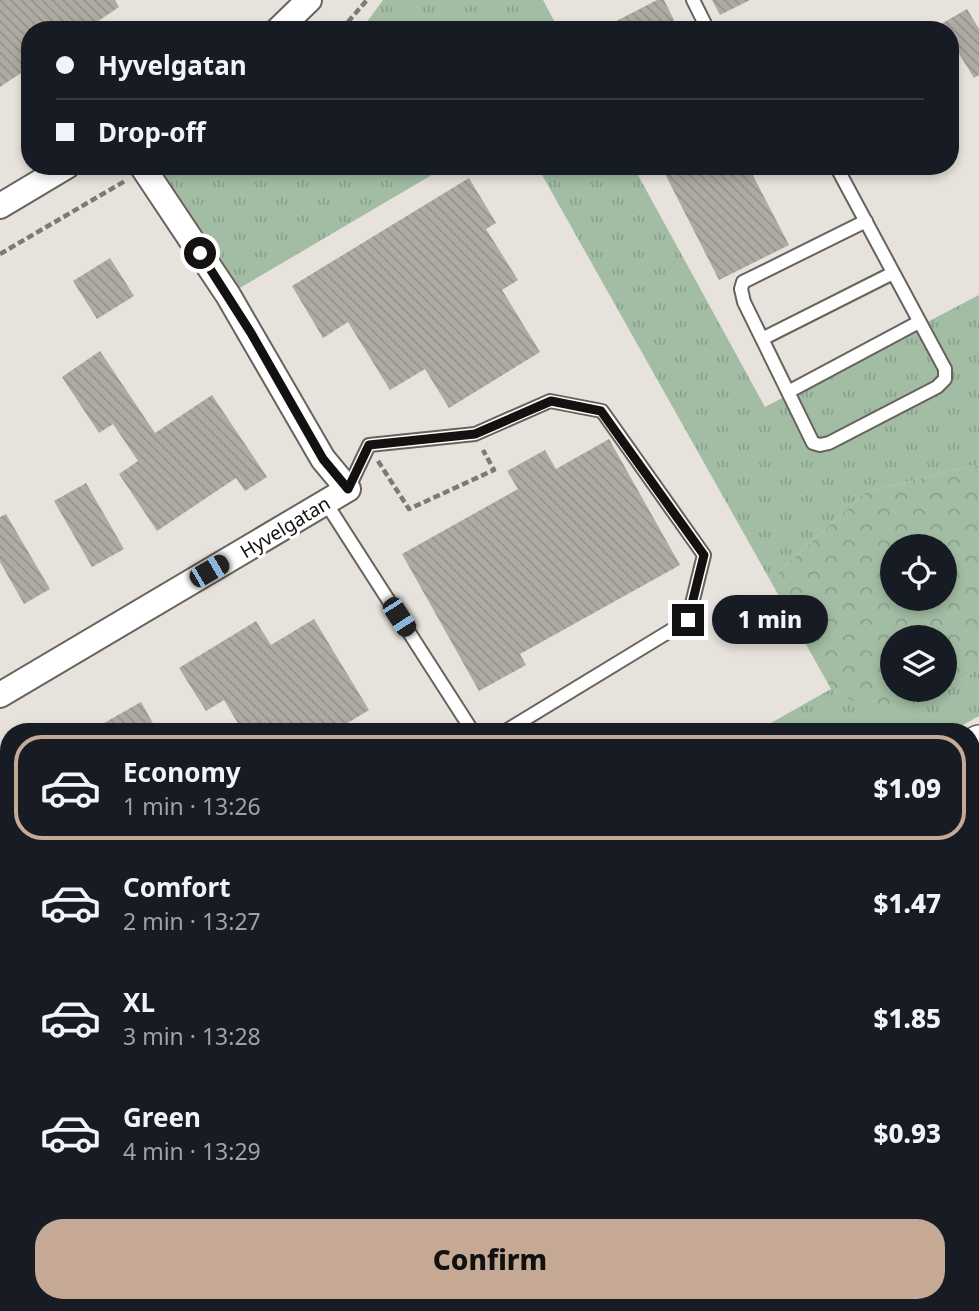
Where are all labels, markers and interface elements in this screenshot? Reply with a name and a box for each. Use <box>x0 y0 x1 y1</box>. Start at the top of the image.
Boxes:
text: Hyvelgatan <box>98 47 247 83</box>
text: Drop-off <box>98 114 205 150</box>
route start <box>184 237 216 269</box>
street label: Hyvelgatan <box>235 490 335 564</box>
map controls <box>880 534 957 702</box>
button: locate <box>880 534 957 611</box>
car <box>186 551 233 591</box>
car <box>379 594 420 640</box>
callout: 1 min <box>712 596 828 644</box>
text: 1 min <box>738 603 802 635</box>
route end <box>672 604 704 636</box>
button: layers <box>880 625 957 702</box>
text: Economy <box>123 754 241 790</box>
icon: car <box>39 756 102 819</box>
text: $1.09 <box>874 770 941 806</box>
text: 1 min · 13:26 <box>123 790 261 822</box>
text: Comfort <box>123 869 231 905</box>
icon: car <box>39 871 102 934</box>
text: $1.47 <box>874 885 941 921</box>
text: 2 min · 13:27 <box>123 905 261 937</box>
text: XL <box>123 984 155 1020</box>
icon: car <box>39 986 102 1049</box>
text: $1.85 <box>874 1000 941 1036</box>
text: 3 min · 13:28 <box>123 1020 261 1052</box>
text: Green <box>123 1099 201 1135</box>
icon: car <box>39 1101 102 1164</box>
text: $0.93 <box>874 1115 941 1151</box>
text: 4 min · 13:29 <box>123 1135 261 1167</box>
button: Confirm <box>35 1219 945 1299</box>

